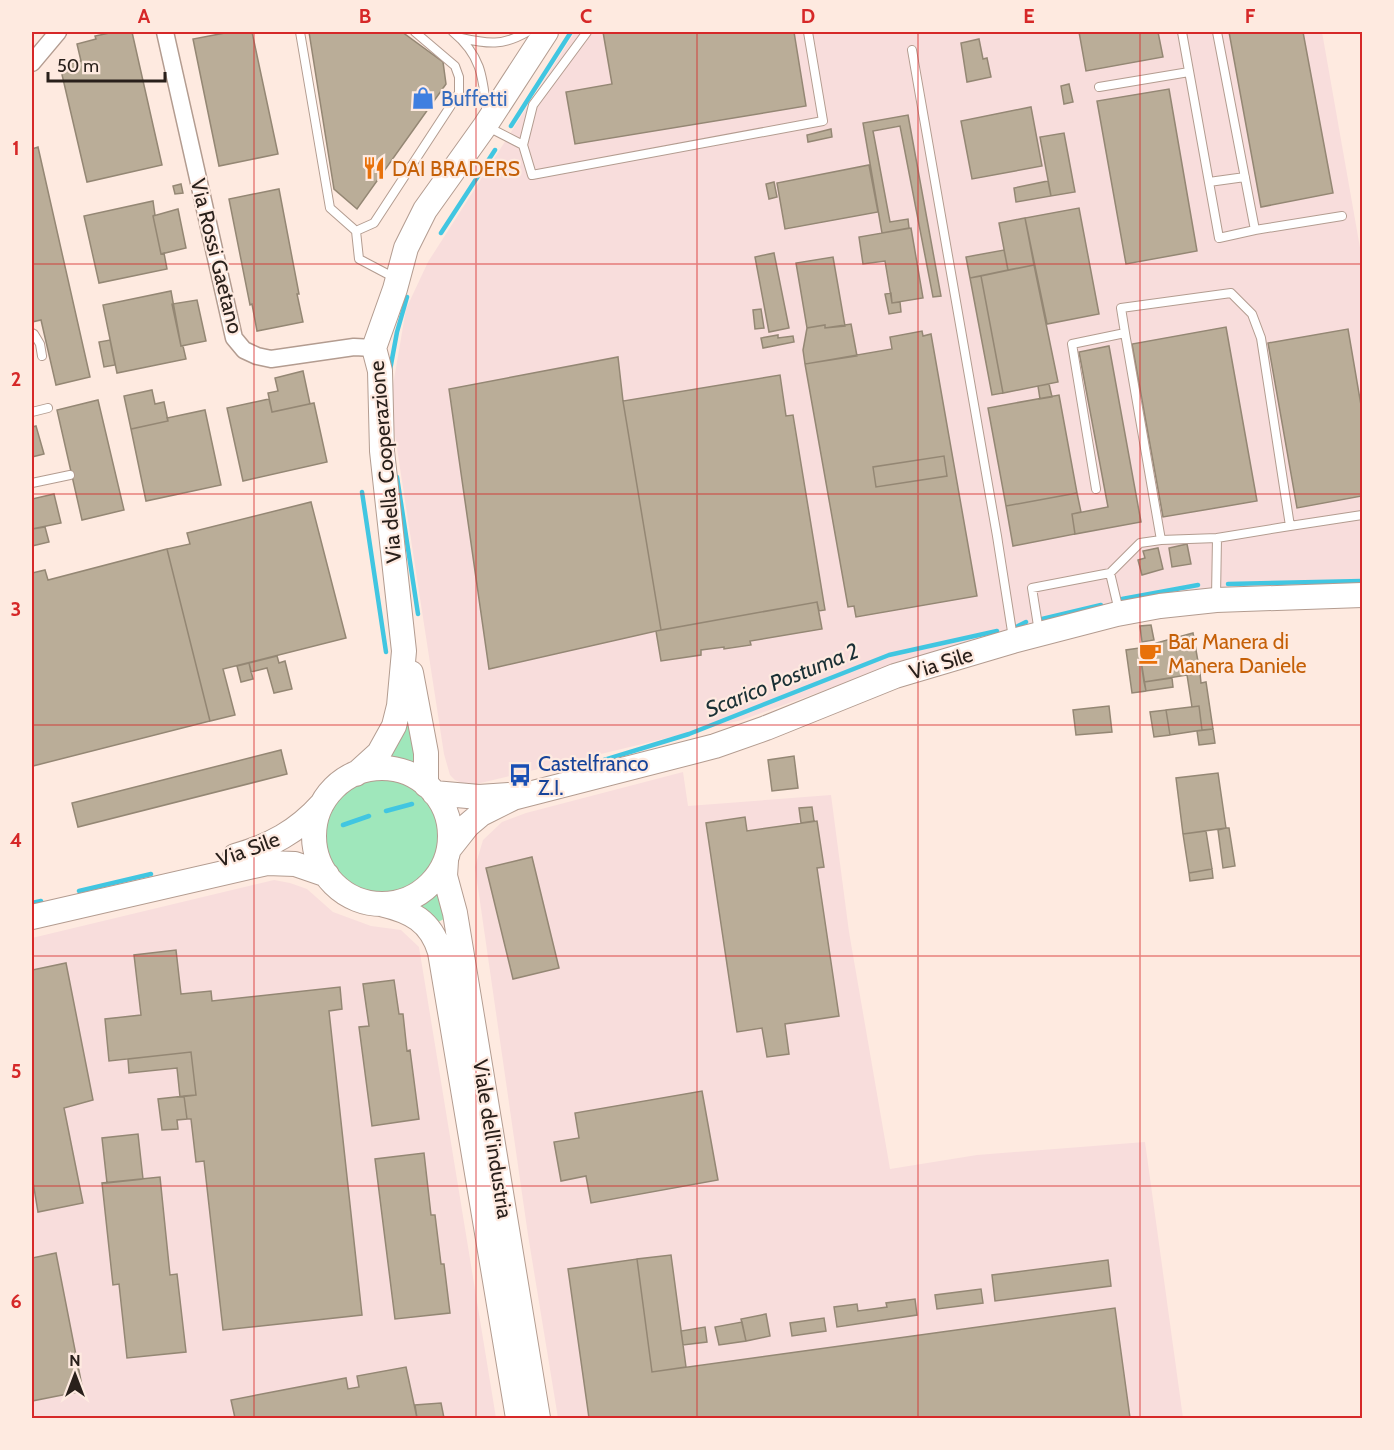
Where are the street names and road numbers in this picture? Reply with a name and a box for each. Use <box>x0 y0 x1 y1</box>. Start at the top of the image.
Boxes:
street label: Via Rossi Gaetano <box>186 176 248 336</box>
street label: Via della Cooperazione <box>364 359 406 564</box>
street label: Via Sile <box>906 641 976 684</box>
street label: Via Sile <box>213 826 283 872</box>
street label: Viale dell'industria <box>468 1058 518 1220</box>

